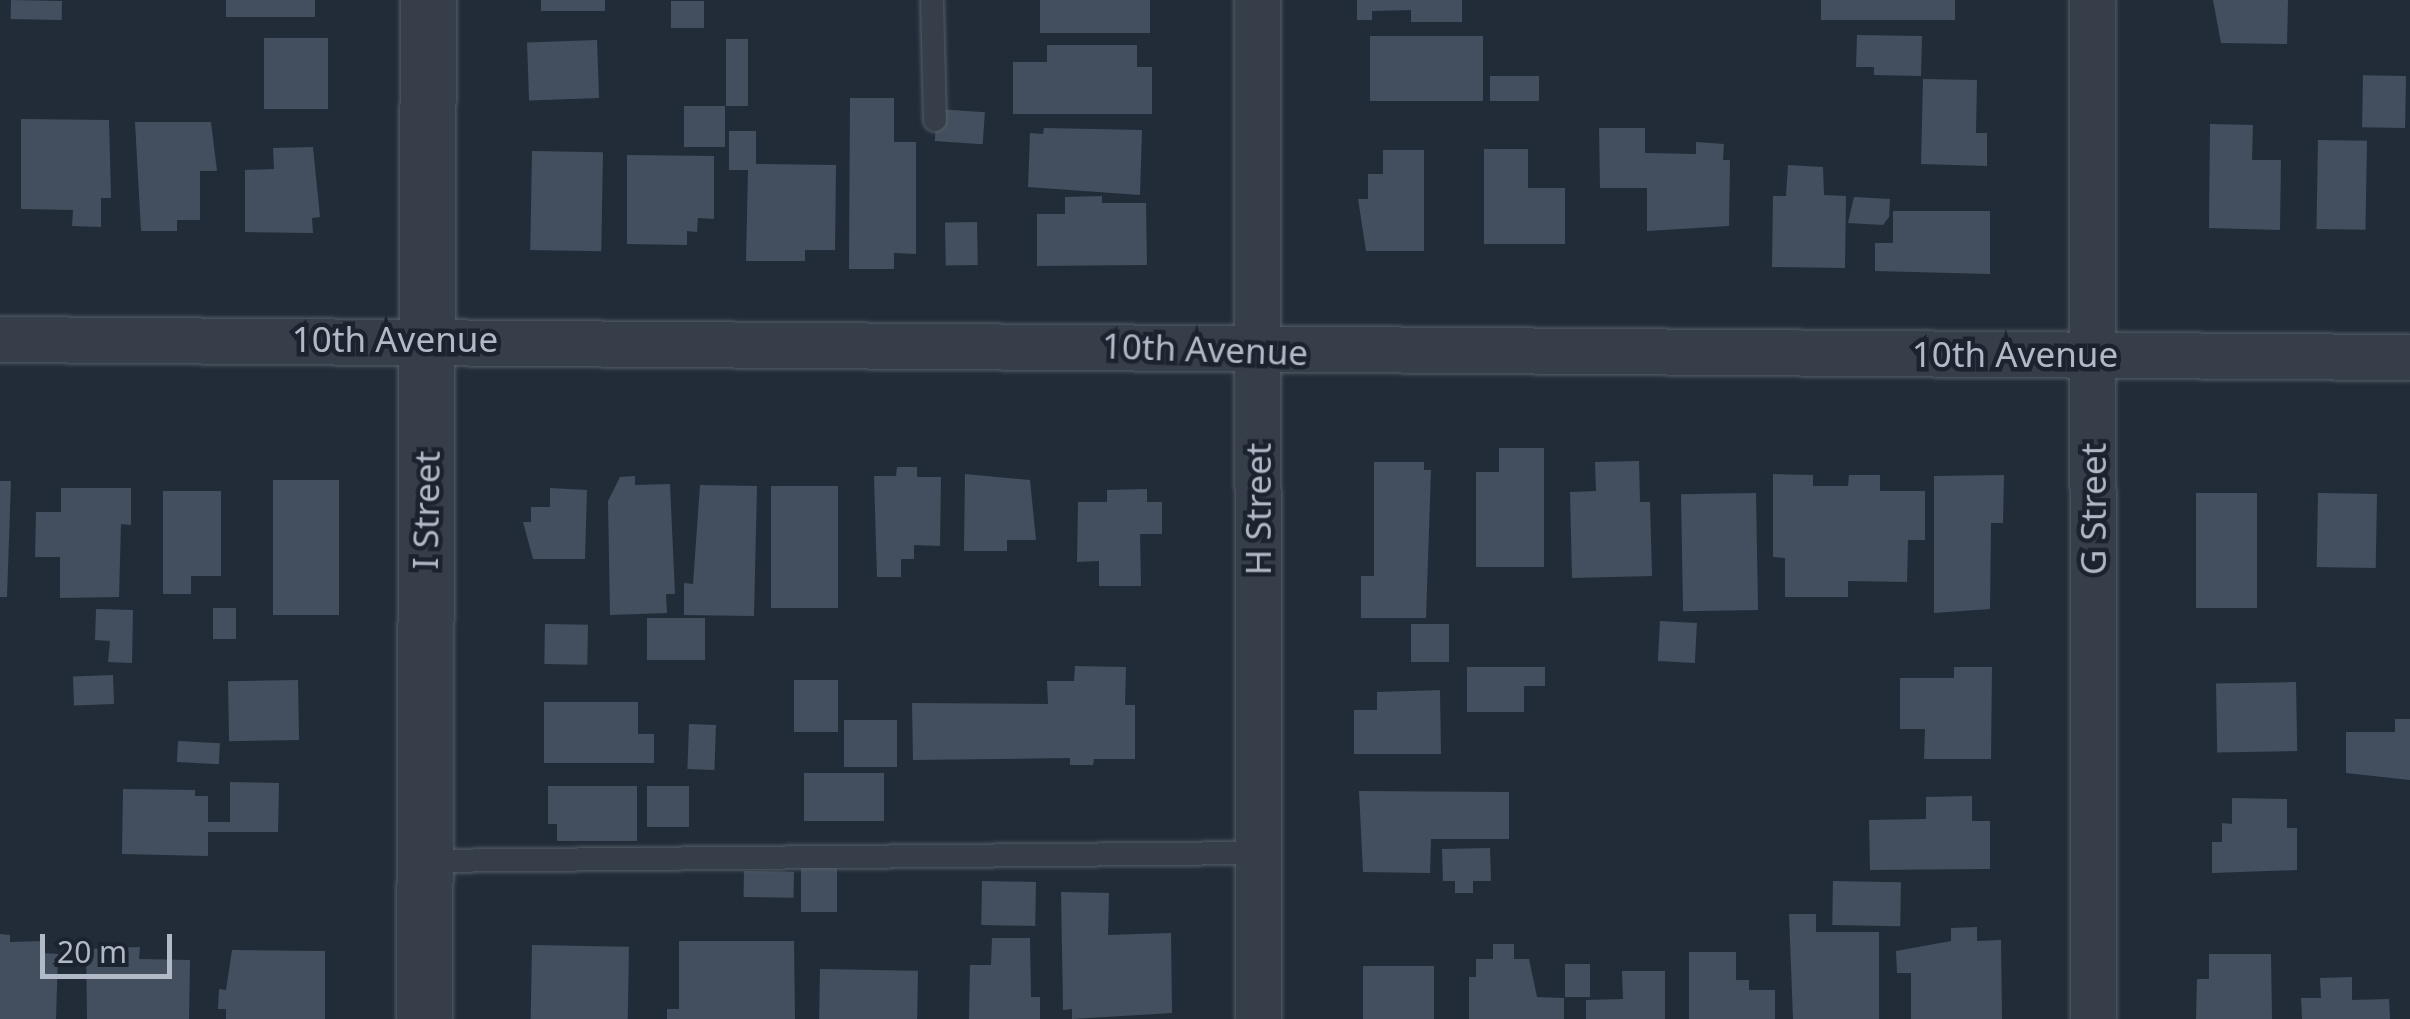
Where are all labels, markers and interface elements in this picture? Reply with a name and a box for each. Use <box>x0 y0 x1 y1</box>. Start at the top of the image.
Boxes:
street label: 10th Avenue <box>292 318 498 360</box>
street label: 10th Avenue <box>1101 324 1309 374</box>
street label: 10th Avenue <box>1912 333 2118 375</box>
street label: H Street <box>1237 443 1279 575</box>
street label: G Street <box>2072 443 2114 575</box>
street label: I Street <box>404 450 448 570</box>
scale bar <box>45 914 178 976</box>
text: 20 m <box>57 931 127 972</box>

